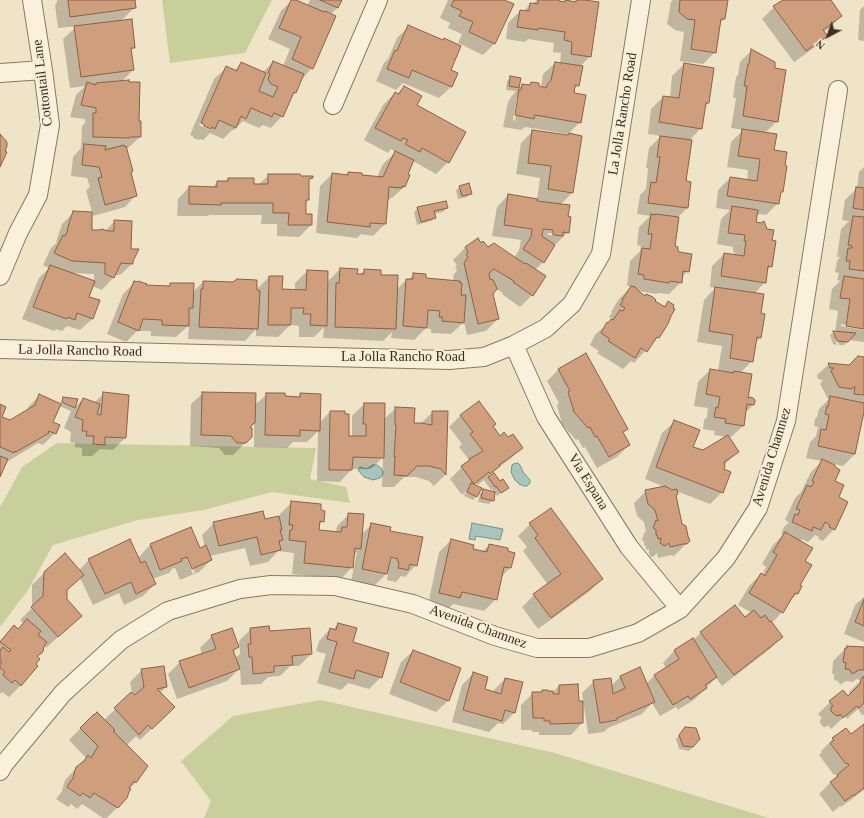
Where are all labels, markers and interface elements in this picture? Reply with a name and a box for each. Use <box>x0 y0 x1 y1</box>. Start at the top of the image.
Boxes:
north arrow <box>808 16 848 56</box>
text: N <box>813 38 827 52</box>
street label: Cottontail Lane <box>29 39 57 127</box>
street label: La Jolla Rancho Road <box>605 51 641 177</box>
street label: La Jolla Rancho Road <box>18 342 142 360</box>
street label: La Jolla Rancho Road <box>341 349 465 365</box>
street label: Avenida Chamnez <box>749 405 795 509</box>
street label: Via Espana <box>564 451 612 513</box>
street label: Avenida Chamnez <box>427 602 529 652</box>

